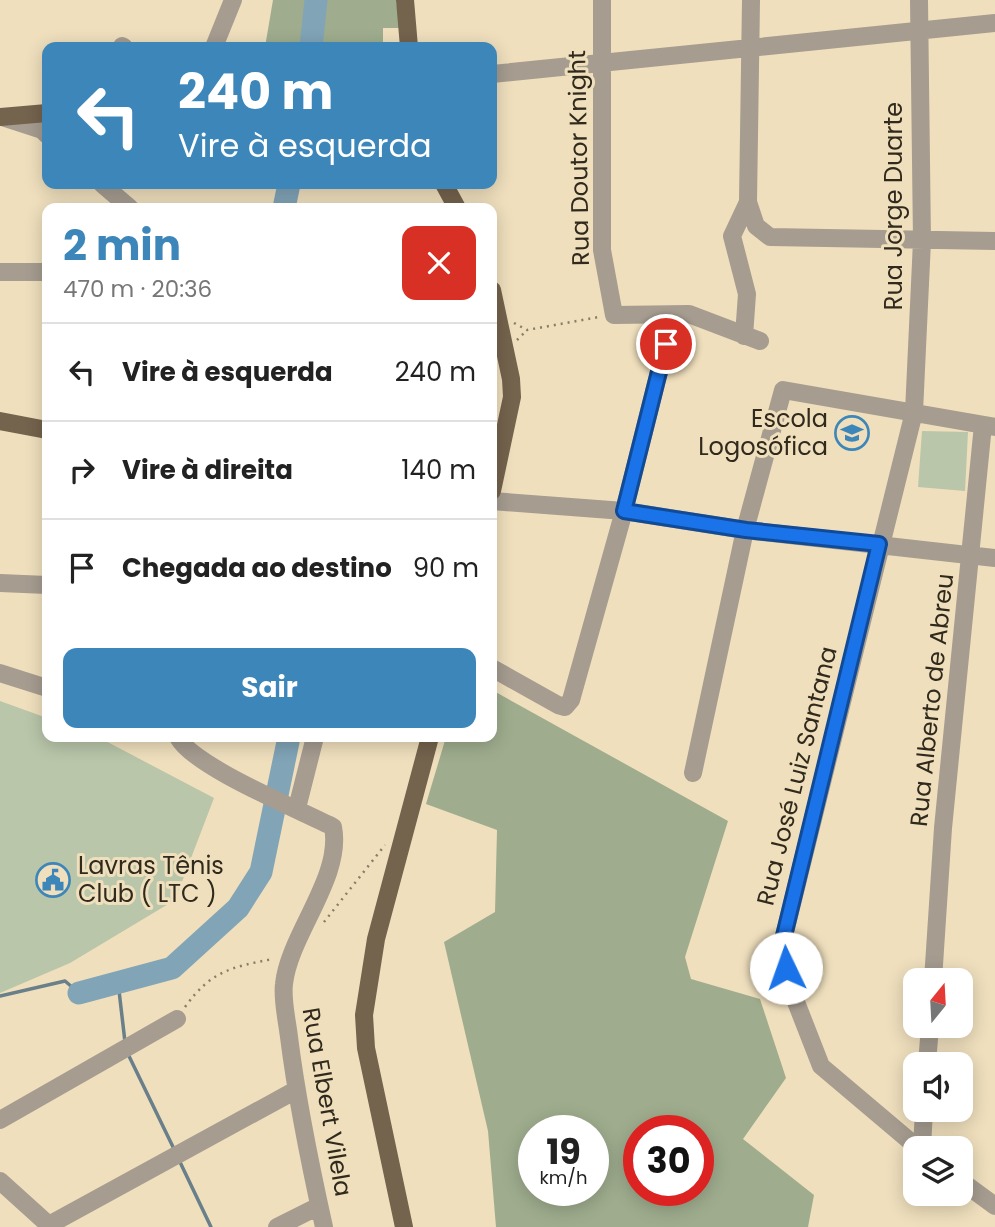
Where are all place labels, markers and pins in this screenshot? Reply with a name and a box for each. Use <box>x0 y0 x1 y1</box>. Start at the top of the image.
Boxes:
pin <box>636 314 696 374</box>
place label: Escola Logosófica <box>698 402 828 463</box>
school or university icon: Escola Logosófica <box>833 414 871 452</box>
place label: Lavras Tênis Club ( LTC ) <box>78 849 224 910</box>
public building icon: Lavras Tênis Club ( LTC ) <box>34 861 72 899</box>

